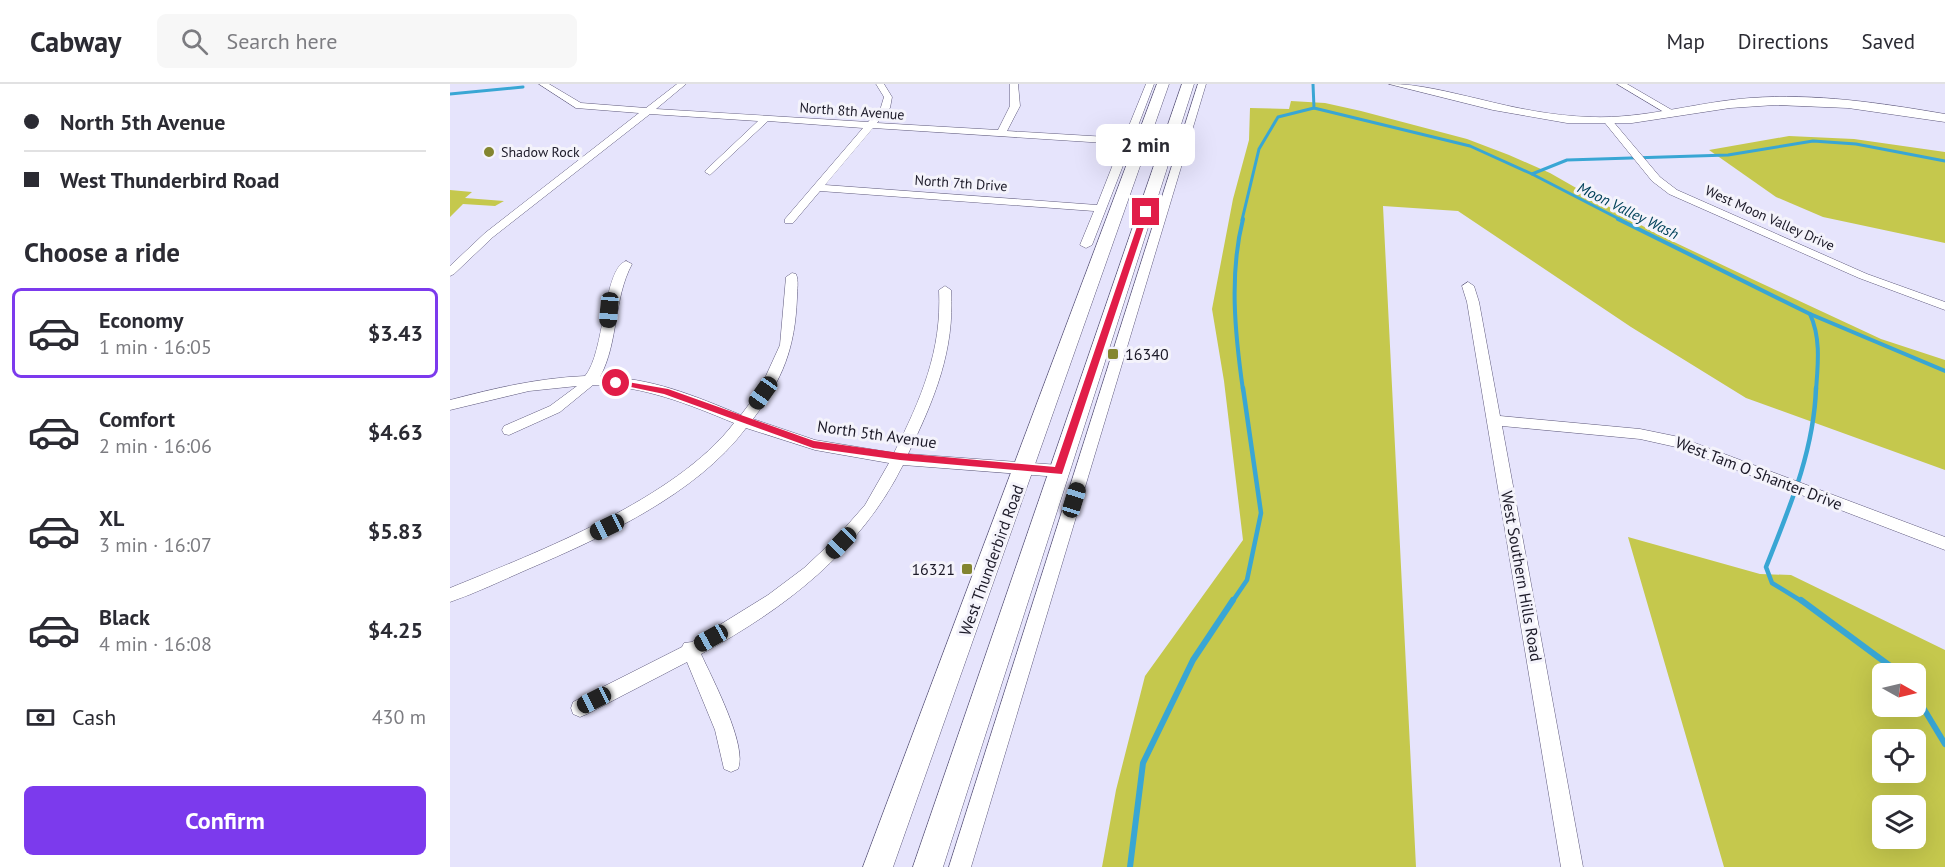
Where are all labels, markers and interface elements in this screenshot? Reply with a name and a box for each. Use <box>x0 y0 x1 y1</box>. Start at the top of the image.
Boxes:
search box <box>157 14 577 68</box>
text: Cabway <box>30 23 121 60</box>
icon: search <box>178 25 211 58</box>
text: Search here <box>226 27 337 55</box>
text: Map <box>1666 28 1705 55</box>
text: Directions <box>1738 28 1829 55</box>
text: Saved <box>1862 28 1915 55</box>
street label: North 8th Avenue <box>799 98 905 124</box>
text: North 5th Avenue <box>60 108 225 136</box>
callout: 2 min <box>1096 125 1196 167</box>
text: 2 min <box>1121 132 1170 158</box>
place label: Shadow Rock <box>501 143 580 161</box>
marker: Shadow Rock <box>482 145 496 159</box>
text: West Thunderbird Road <box>60 166 279 194</box>
street label: North 7th Drive <box>914 171 1008 195</box>
water label: Moon Valley Wash <box>1575 178 1682 243</box>
street label: West Moon Valley Drive <box>1702 181 1838 255</box>
route end <box>1132 198 1159 225</box>
text: Choose a ride <box>24 235 180 269</box>
car <box>598 291 620 329</box>
icon: car <box>27 306 81 360</box>
text: Economy <box>99 306 183 334</box>
text: $3.43 <box>368 319 423 347</box>
text: 1 min · 16:05 <box>99 334 212 360</box>
place label: 16340 <box>1125 344 1169 364</box>
marker: 16340 <box>1106 347 1120 361</box>
route start <box>602 369 629 396</box>
car <box>745 373 781 413</box>
icon: car <box>27 405 81 459</box>
text: Comfort <box>99 405 175 433</box>
street label: North 5th Avenue <box>816 416 938 452</box>
text: $4.63 <box>368 418 423 446</box>
street label: West Tam O Shanter Drive <box>1673 432 1845 514</box>
text: 2 min · 16:06 <box>99 433 212 459</box>
car <box>1060 480 1088 520</box>
street label: West Thunderbird Road <box>954 482 1028 638</box>
street label: West Southern Hills Road <box>1497 489 1547 663</box>
icon: car <box>27 504 81 558</box>
text: XL <box>99 504 124 532</box>
car <box>587 511 627 543</box>
text: $5.83 <box>368 517 423 545</box>
car <box>822 524 860 562</box>
text: 3 min · 16:07 <box>99 532 212 558</box>
place label: 16321 <box>911 559 955 579</box>
marker: 16321 <box>960 562 974 576</box>
icon: car <box>27 603 81 657</box>
text: Black <box>99 603 150 631</box>
text: $4.25 <box>368 616 423 644</box>
car <box>691 621 731 655</box>
text: 4 min · 16:08 <box>99 631 212 657</box>
north arrow <box>1872 663 1926 717</box>
map controls <box>1872 663 1926 849</box>
car <box>574 684 614 716</box>
icon: cash <box>24 701 57 734</box>
text: Cash <box>72 703 116 731</box>
text: 430 m <box>372 704 426 730</box>
button: locate <box>1872 729 1926 783</box>
button: Confirm <box>24 786 426 855</box>
button: layers <box>1872 795 1926 849</box>

